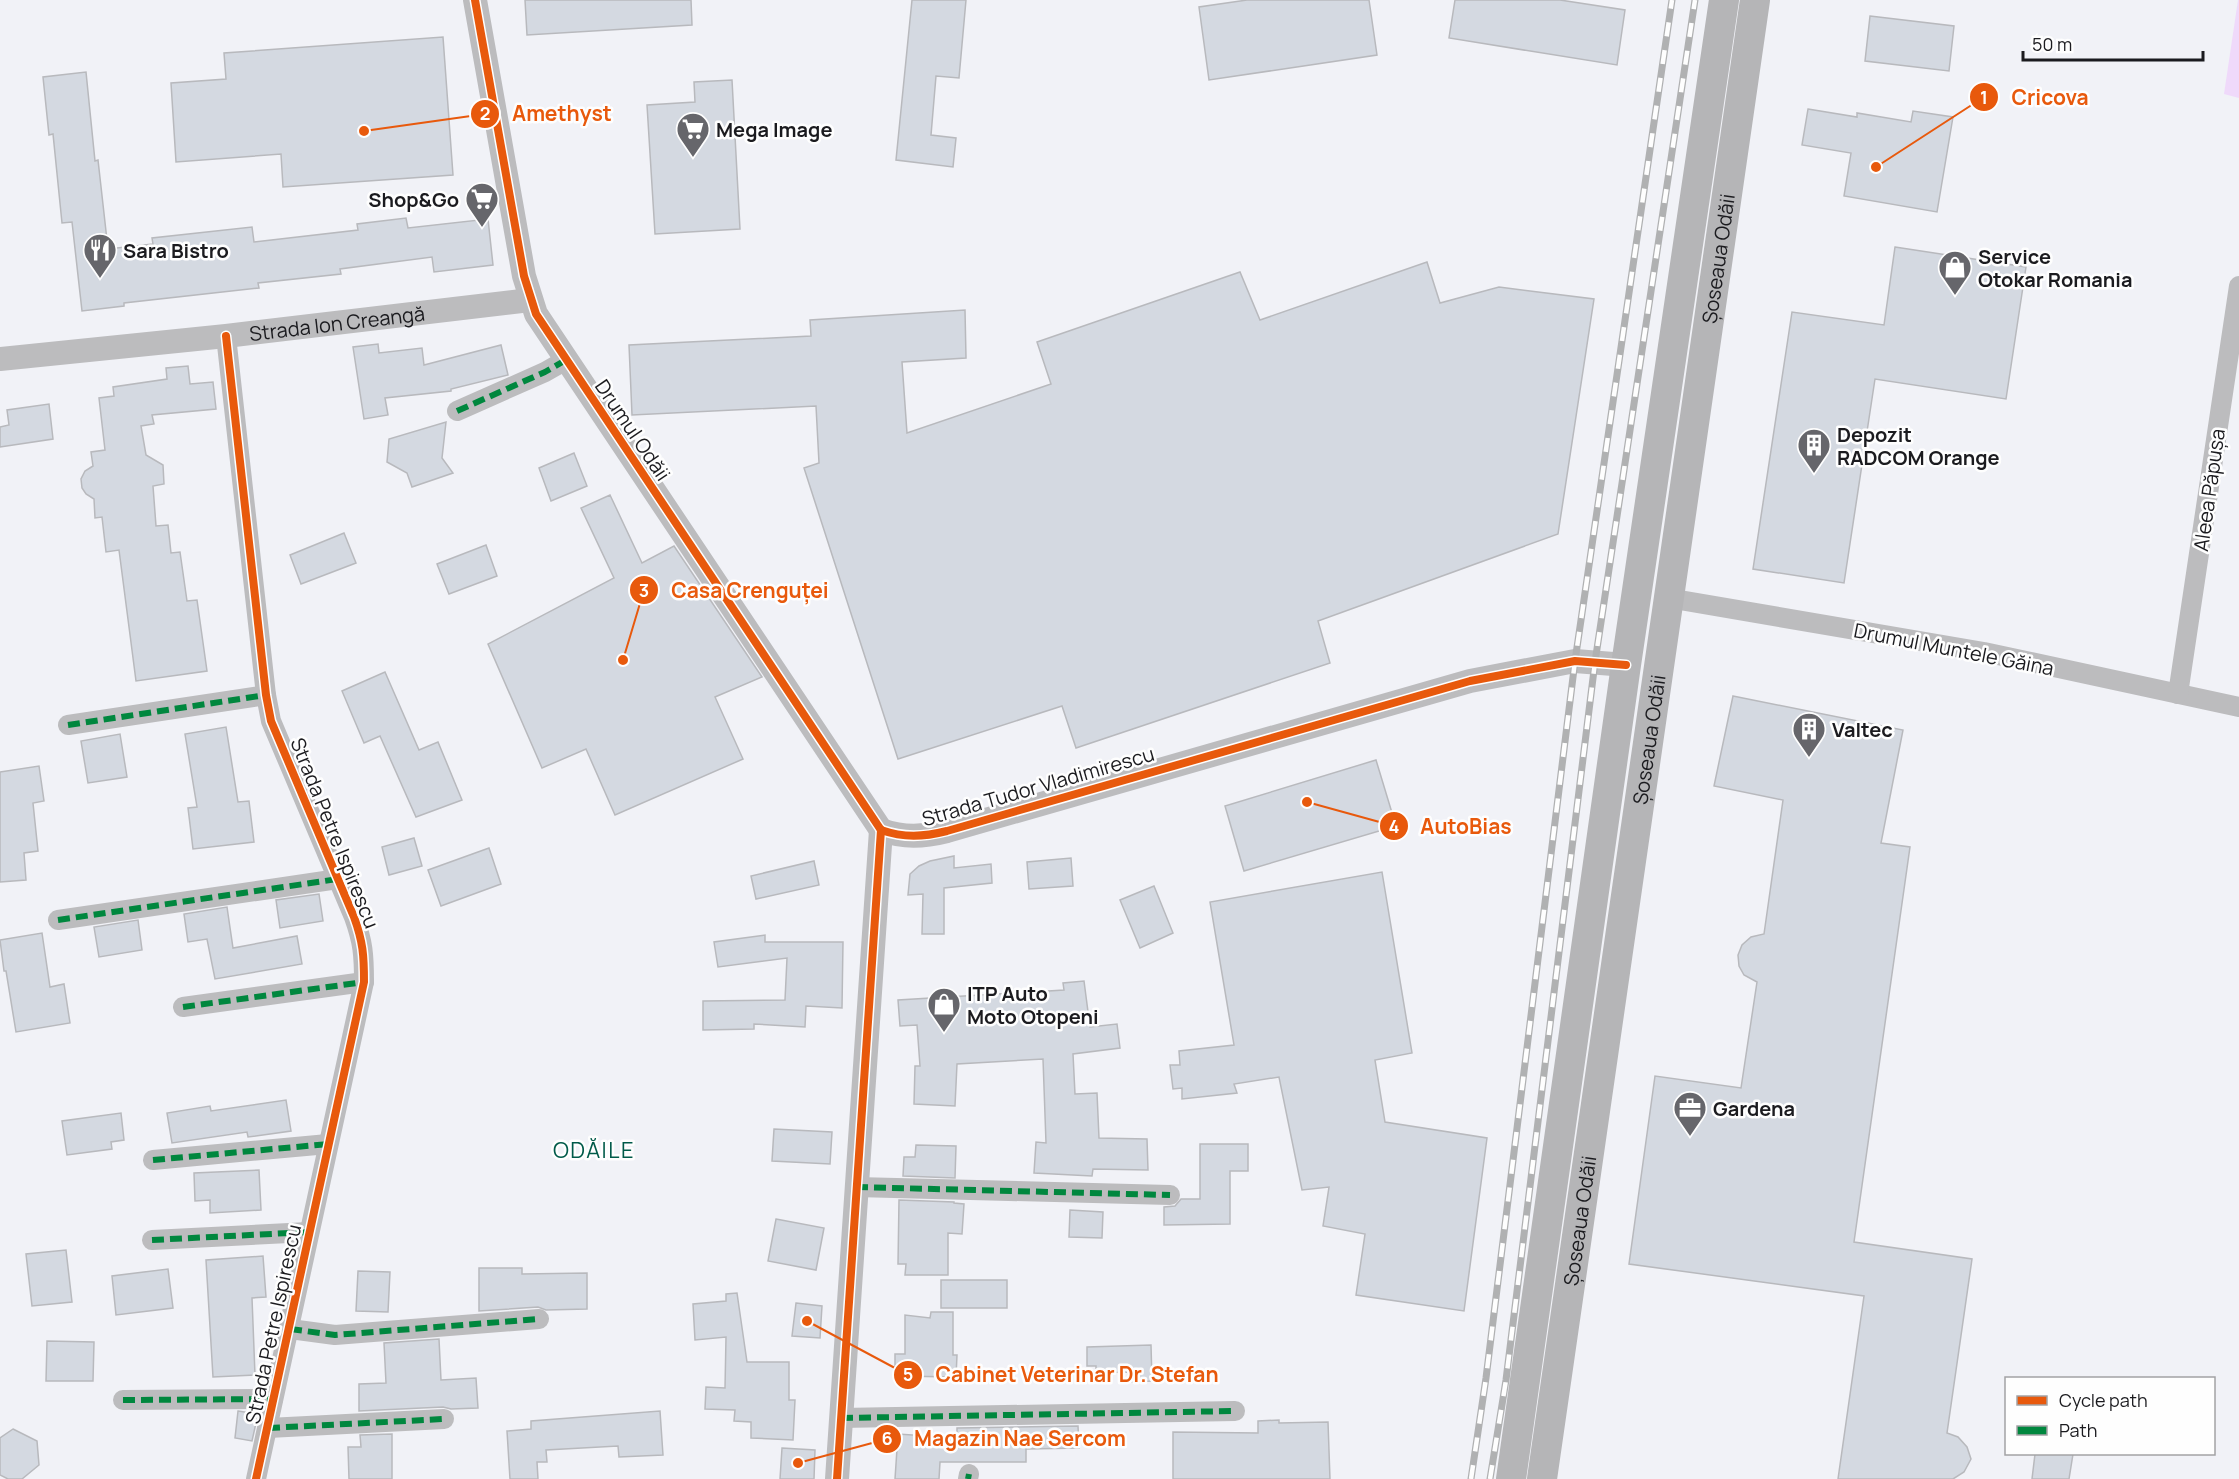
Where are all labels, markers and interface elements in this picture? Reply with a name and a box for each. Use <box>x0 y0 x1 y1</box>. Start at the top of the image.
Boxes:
scale bar <box>2023 24 2203 62</box>
text: 50 m <box>2032 32 2072 56</box>
callout: Cricova <box>1969 78 2100 117</box>
text: Cricova <box>2011 83 2089 111</box>
text: 1 <box>1980 85 1988 109</box>
callout: Amethyst <box>470 94 624 133</box>
text: Amethyst <box>512 99 612 127</box>
text: 2 <box>480 101 490 125</box>
supermarket icon: Mega Image <box>675 111 711 158</box>
place label: Mega Image <box>716 116 832 143</box>
supermarket icon: Shop&Go <box>464 181 500 228</box>
place label: Shop&Go <box>368 186 459 213</box>
street label: Șoseaua Odăii <box>1695 192 1740 325</box>
restaurant icon: Sara Bistro <box>82 232 118 279</box>
place label: Sara Bistro <box>123 237 229 264</box>
place label: Service Otokar Romania <box>1978 243 2132 293</box>
shop icon: Service Otokar Romania <box>1937 249 1973 296</box>
street label: Strada Ion Creangă <box>248 299 426 347</box>
street label: Drumul Odăii <box>589 374 677 486</box>
place label: Depozit RADCOM Orange <box>1837 421 2000 471</box>
building icon: Depozit RADCOM Orange <box>1796 427 1832 474</box>
street label: Aleea Păpușa <box>2187 427 2231 553</box>
callout: Casa Crenguței <box>629 571 840 610</box>
text: Casa Crenguței <box>671 576 829 605</box>
text: 3 <box>639 578 649 602</box>
street label: Drumul Muntele Găina <box>1852 616 2056 682</box>
street label: Șoseaua Odăii <box>1626 673 1671 806</box>
building icon: Valtec <box>1791 711 1827 758</box>
place label: Valtec <box>1832 716 1893 743</box>
street label: Strada Petre Ispirescu <box>284 734 386 932</box>
street label: Strada Tudor Vladimirescu <box>919 740 1157 832</box>
callout: AutoBias <box>1379 807 1524 846</box>
text: AutoBias <box>1420 812 1512 840</box>
text: 4 <box>1389 814 1400 838</box>
place label: ITP Auto Moto Otopeni <box>967 980 1099 1030</box>
shop icon: ITP Auto Moto Otopeni <box>926 986 962 1033</box>
office icon: Gardena <box>1672 1090 1708 1137</box>
place label: Gardena <box>1713 1095 1795 1122</box>
district label: ODĂILE <box>553 1135 635 1165</box>
street label: Șoseaua Odăii <box>1557 1154 1602 1287</box>
street label: Strada Petre Ispirescu <box>239 1222 307 1426</box>
callout: Cabinet Veterinar Dr. Stefan <box>893 1355 1230 1394</box>
text: Cabinet Veterinar Dr. Stefan <box>935 1360 1219 1388</box>
text: 5 <box>903 1362 913 1386</box>
legend <box>2005 1377 2215 1455</box>
text: Cycle path <box>2059 1388 2148 1412</box>
text: Path <box>2059 1418 2097 1442</box>
callout: Magazin Nae Sercom <box>872 1419 1138 1458</box>
text: Magazin Nae Sercom <box>914 1424 1126 1452</box>
text: 6 <box>881 1426 893 1450</box>

